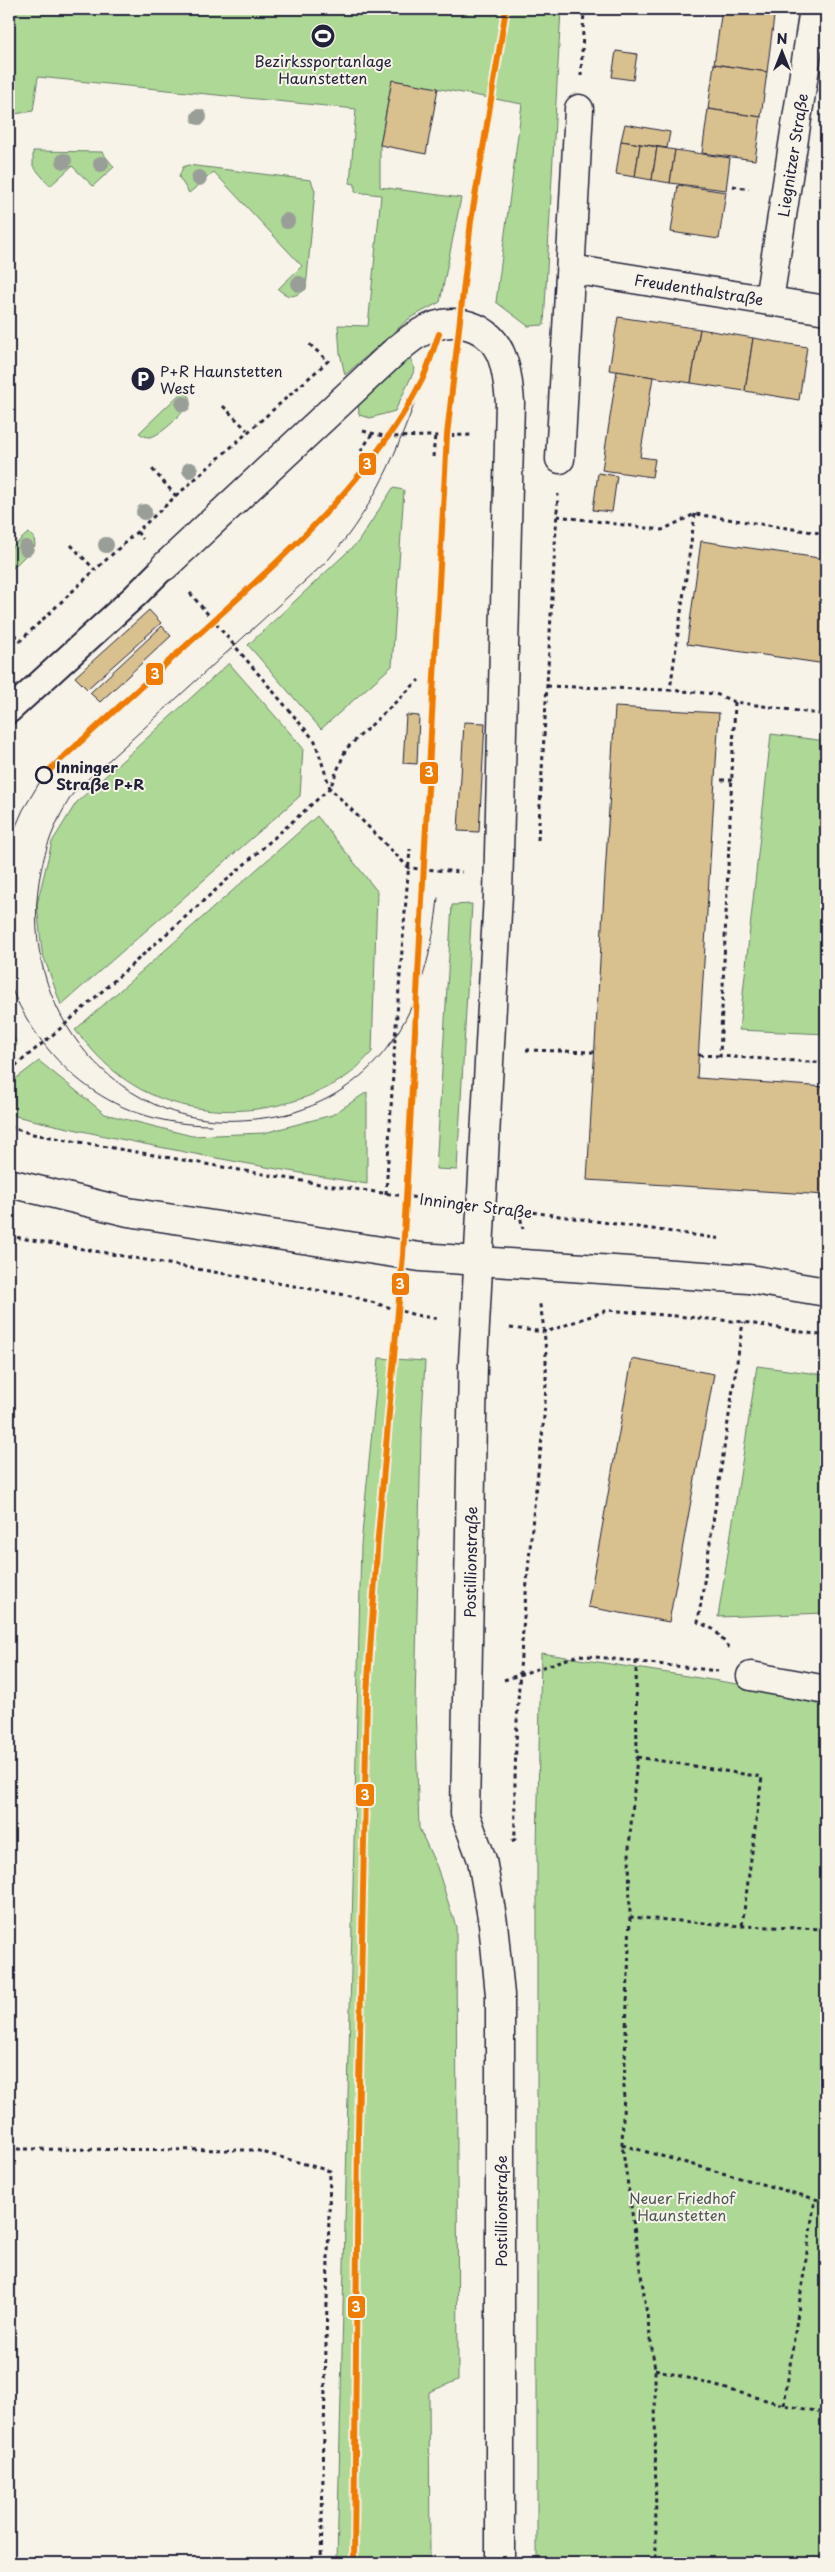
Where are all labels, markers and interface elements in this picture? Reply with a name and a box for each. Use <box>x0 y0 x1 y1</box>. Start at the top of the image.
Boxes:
sports icon: Bezirkssportanlage Haunstetten <box>310 23 336 49</box>
north arrow <box>758 28 808 78</box>
text: N <box>776 28 788 49</box>
place label: Bezirkssportanlage Haunstetten <box>254 49 392 89</box>
street label: Liegnitzer Straße <box>771 91 813 219</box>
street label: Freudenthalstraße <box>633 267 765 311</box>
place label: P+R Haunstetten West <box>160 359 283 399</box>
parking icon: P+R Haunstetten West <box>130 366 156 392</box>
line badge: 3 <box>358 452 377 476</box>
text: 3 <box>362 453 372 474</box>
line badge: 3 <box>145 662 164 686</box>
text: 3 <box>150 663 160 684</box>
place label: Inninger Straße P+R <box>56 755 144 795</box>
line badge: 3 <box>419 761 439 785</box>
text: 3 <box>424 761 434 782</box>
marker: Inninger Straße P+R <box>35 766 53 784</box>
street label: Inninger Straße <box>418 1187 534 1223</box>
line badge: 3 <box>391 1272 410 1296</box>
text: 3 <box>395 1273 405 1294</box>
street label: Postillionstraße <box>458 1506 482 1618</box>
line badge: 3 <box>355 1783 375 1807</box>
text: 3 <box>360 1784 370 1805</box>
street label: Postillionstraße <box>489 2155 512 2267</box>
park label: Neuer Friedhof Haunstetten <box>629 2186 736 2226</box>
line badge: 3 <box>347 2295 366 2319</box>
text: 3 <box>351 2296 361 2317</box>

